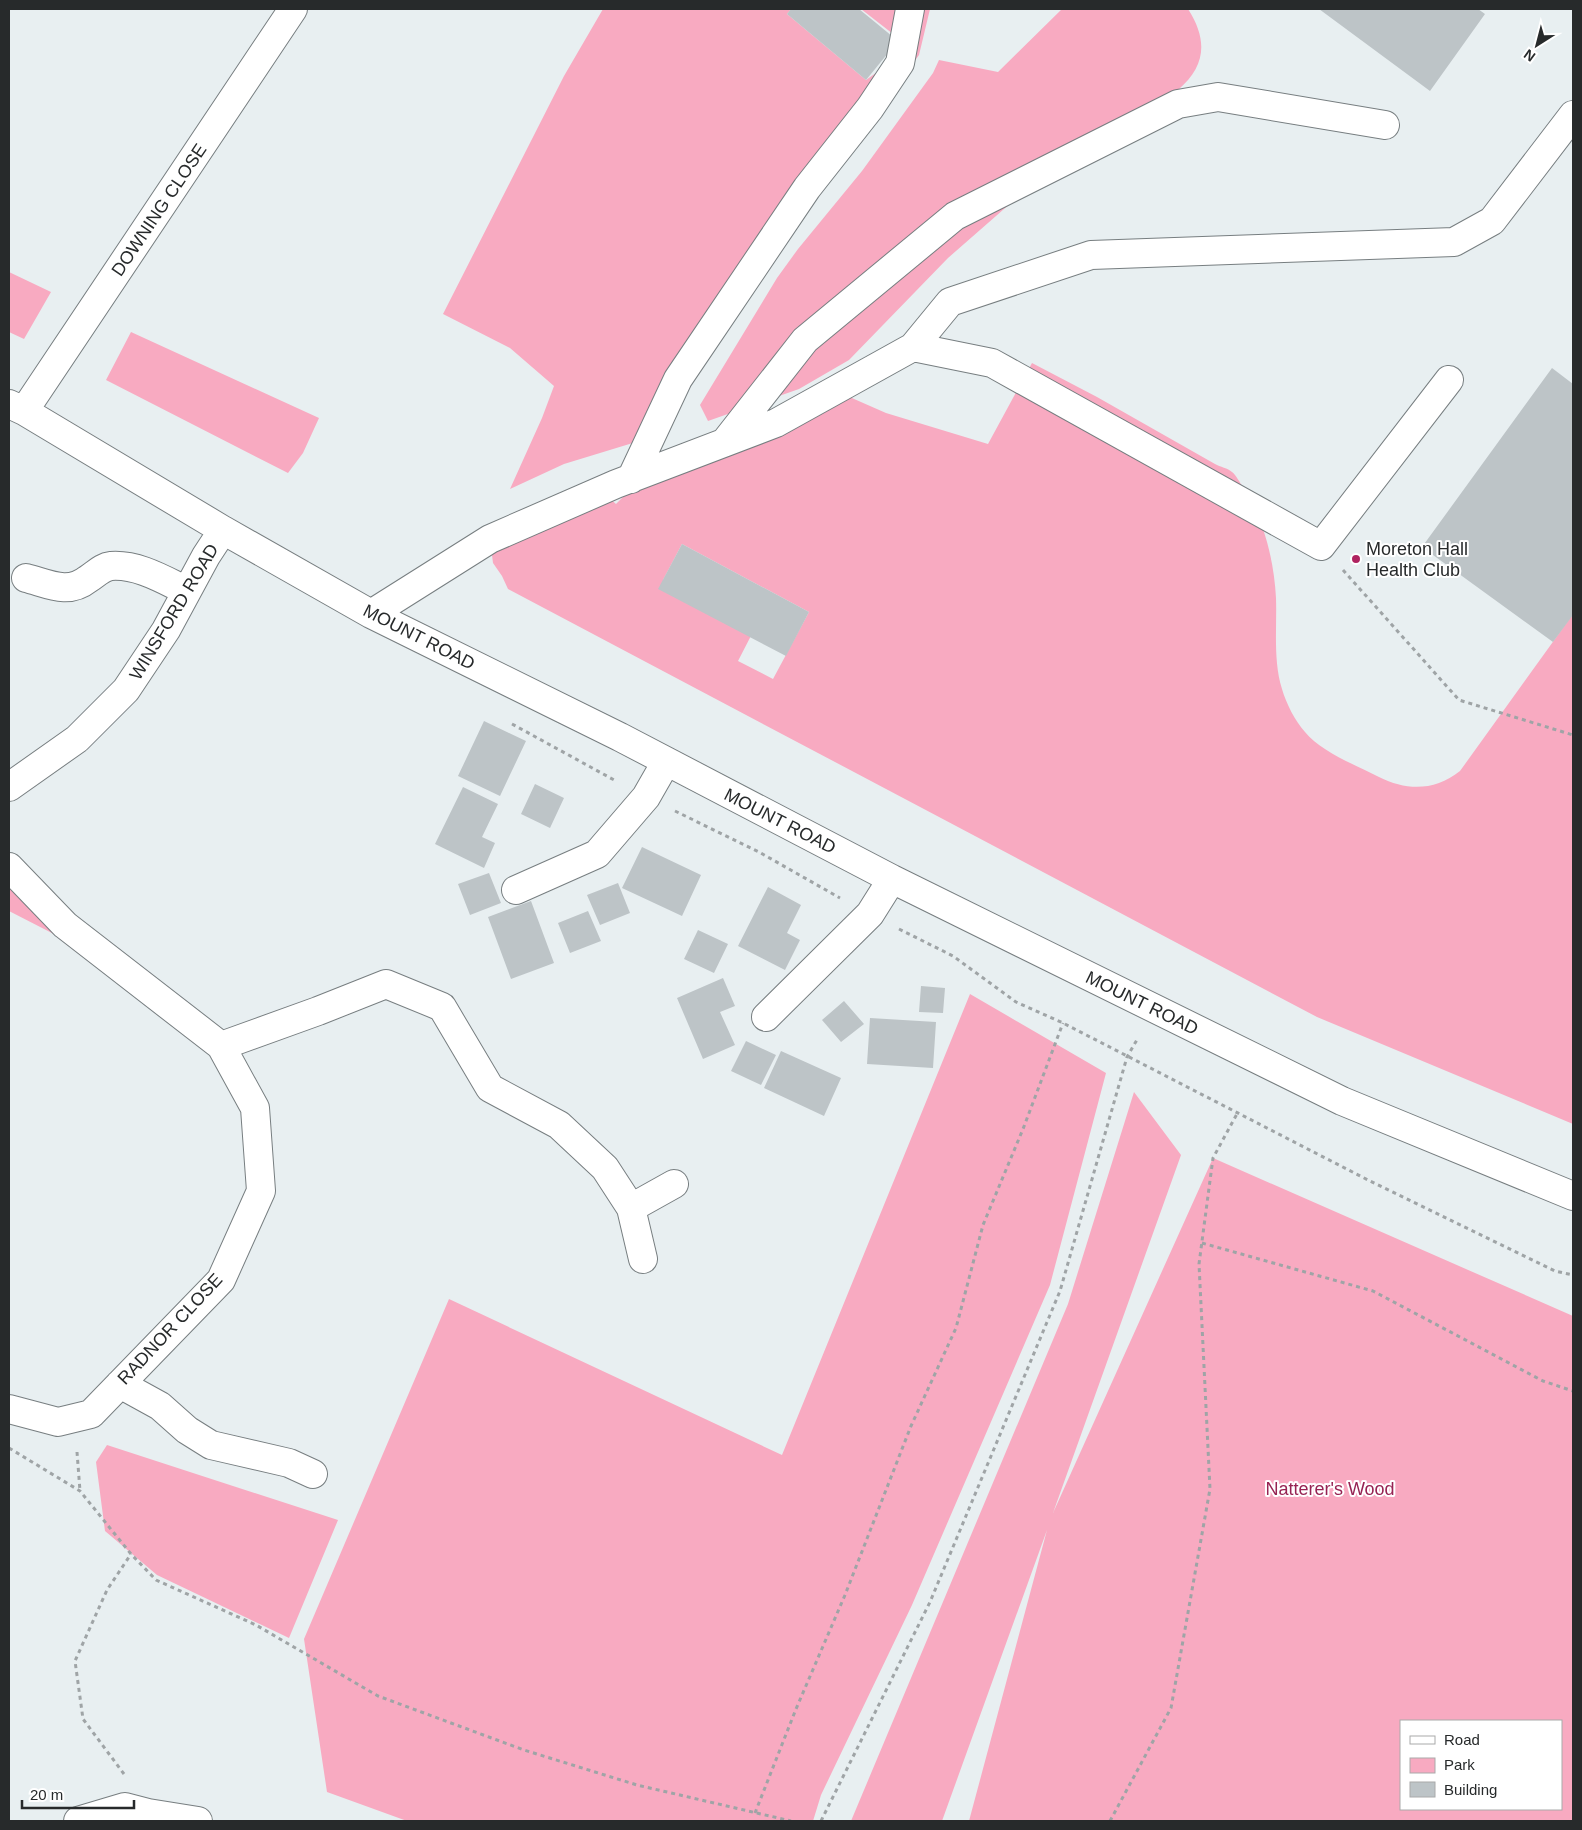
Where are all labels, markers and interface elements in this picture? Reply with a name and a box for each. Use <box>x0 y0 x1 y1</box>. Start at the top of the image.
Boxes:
north arrow <box>1512 20 1562 70</box>
text: N <box>1521 46 1538 65</box>
street label: DOWNING CLOSE <box>107 140 211 280</box>
place label: Moreton Hall Health Club <box>1366 539 1468 580</box>
street label: WINSFORD ROAD <box>126 540 222 684</box>
marker: Moreton Hall Health Club <box>1350 553 1362 565</box>
street label: MOUNT ROAD <box>360 600 478 674</box>
street label: MOUNT ROAD <box>721 784 839 858</box>
street label: MOUNT ROAD <box>1082 967 1202 1039</box>
street label: RADNOR CLOSE <box>114 1270 226 1388</box>
park label: Natterer's Wood <box>1265 1479 1395 1499</box>
legend <box>1400 1720 1562 1810</box>
text: Road <box>1444 1731 1480 1748</box>
text: Park <box>1444 1756 1475 1773</box>
scale bar <box>22 1778 135 1810</box>
text: Building <box>1444 1781 1497 1798</box>
text: 20 m <box>30 1786 63 1803</box>

